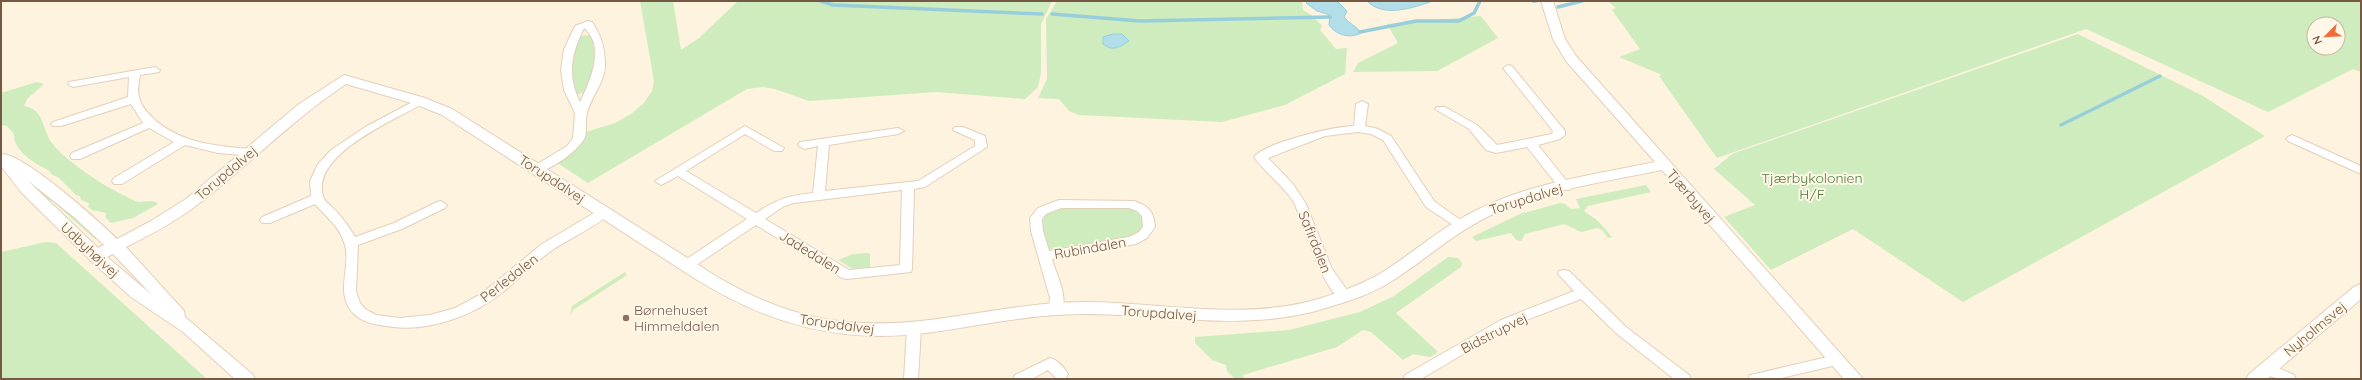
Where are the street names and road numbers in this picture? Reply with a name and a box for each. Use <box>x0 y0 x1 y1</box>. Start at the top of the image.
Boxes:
street label: Torupdalvej <box>191 142 261 204</box>
street label: Torupdalvej <box>515 151 589 207</box>
street label: Tjærbyvej <box>1663 165 1719 227</box>
street label: Torupdalvej <box>1487 179 1565 219</box>
street label: Safirdalen <box>1294 208 1336 276</box>
street label: Udbyhøjvej <box>57 218 123 282</box>
street label: Jadedalen <box>776 226 844 278</box>
street label: Rubindalen <box>1053 233 1127 263</box>
street label: Perledalen <box>476 250 542 306</box>
street label: Nyholmsvej <box>2280 298 2350 360</box>
street label: Torupdalvej <box>1120 301 1198 325</box>
street label: Bidstrupvej <box>1458 308 1530 358</box>
street label: Torupdalvej <box>798 310 876 338</box>

